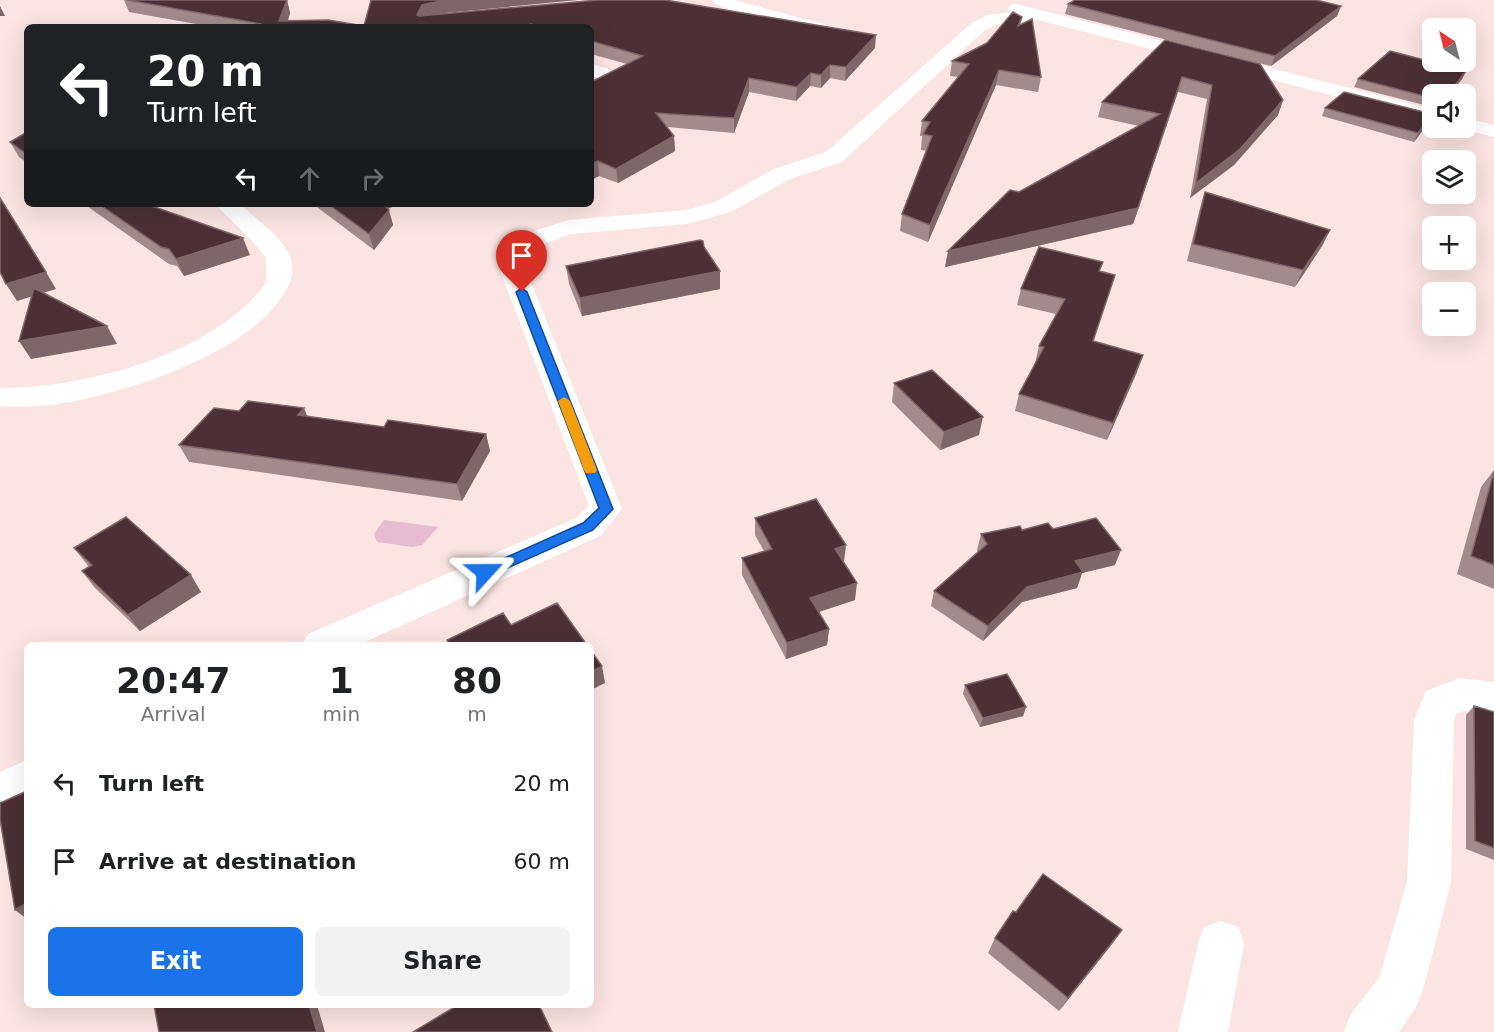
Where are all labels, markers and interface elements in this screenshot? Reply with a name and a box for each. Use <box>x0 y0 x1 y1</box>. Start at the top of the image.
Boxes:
north arrow <box>1422 18 1476 72</box>
map controls <box>1422 18 1476 336</box>
text: 20 m <box>147 47 264 96</box>
icon: left <box>48 48 126 126</box>
button: sound <box>1422 84 1476 138</box>
text: Turn left <box>147 97 257 128</box>
button: layers <box>1422 150 1476 204</box>
icon: left <box>230 162 263 195</box>
icon: ahead <box>293 162 326 195</box>
icon: right <box>356 162 389 195</box>
button: + <box>1422 216 1476 270</box>
pin <box>496 230 547 292</box>
icon: arrive <box>505 239 538 272</box>
button: − <box>1422 282 1476 336</box>
position arrow <box>453 540 517 604</box>
text: 20:47 <box>116 660 230 701</box>
text: 1 <box>329 660 354 701</box>
text: 80 <box>452 660 502 701</box>
text: Arrival <box>141 702 206 726</box>
text: min <box>322 702 360 726</box>
text: m <box>467 702 487 726</box>
icon: left <box>48 767 81 800</box>
text: Turn left <box>99 771 204 796</box>
text: 20 m <box>514 771 570 796</box>
icon: arrive <box>48 845 81 878</box>
text: Arrive at destination <box>99 849 356 874</box>
text: 60 m <box>514 849 570 874</box>
button: Exit <box>48 927 303 996</box>
button: Share <box>315 927 570 996</box>

